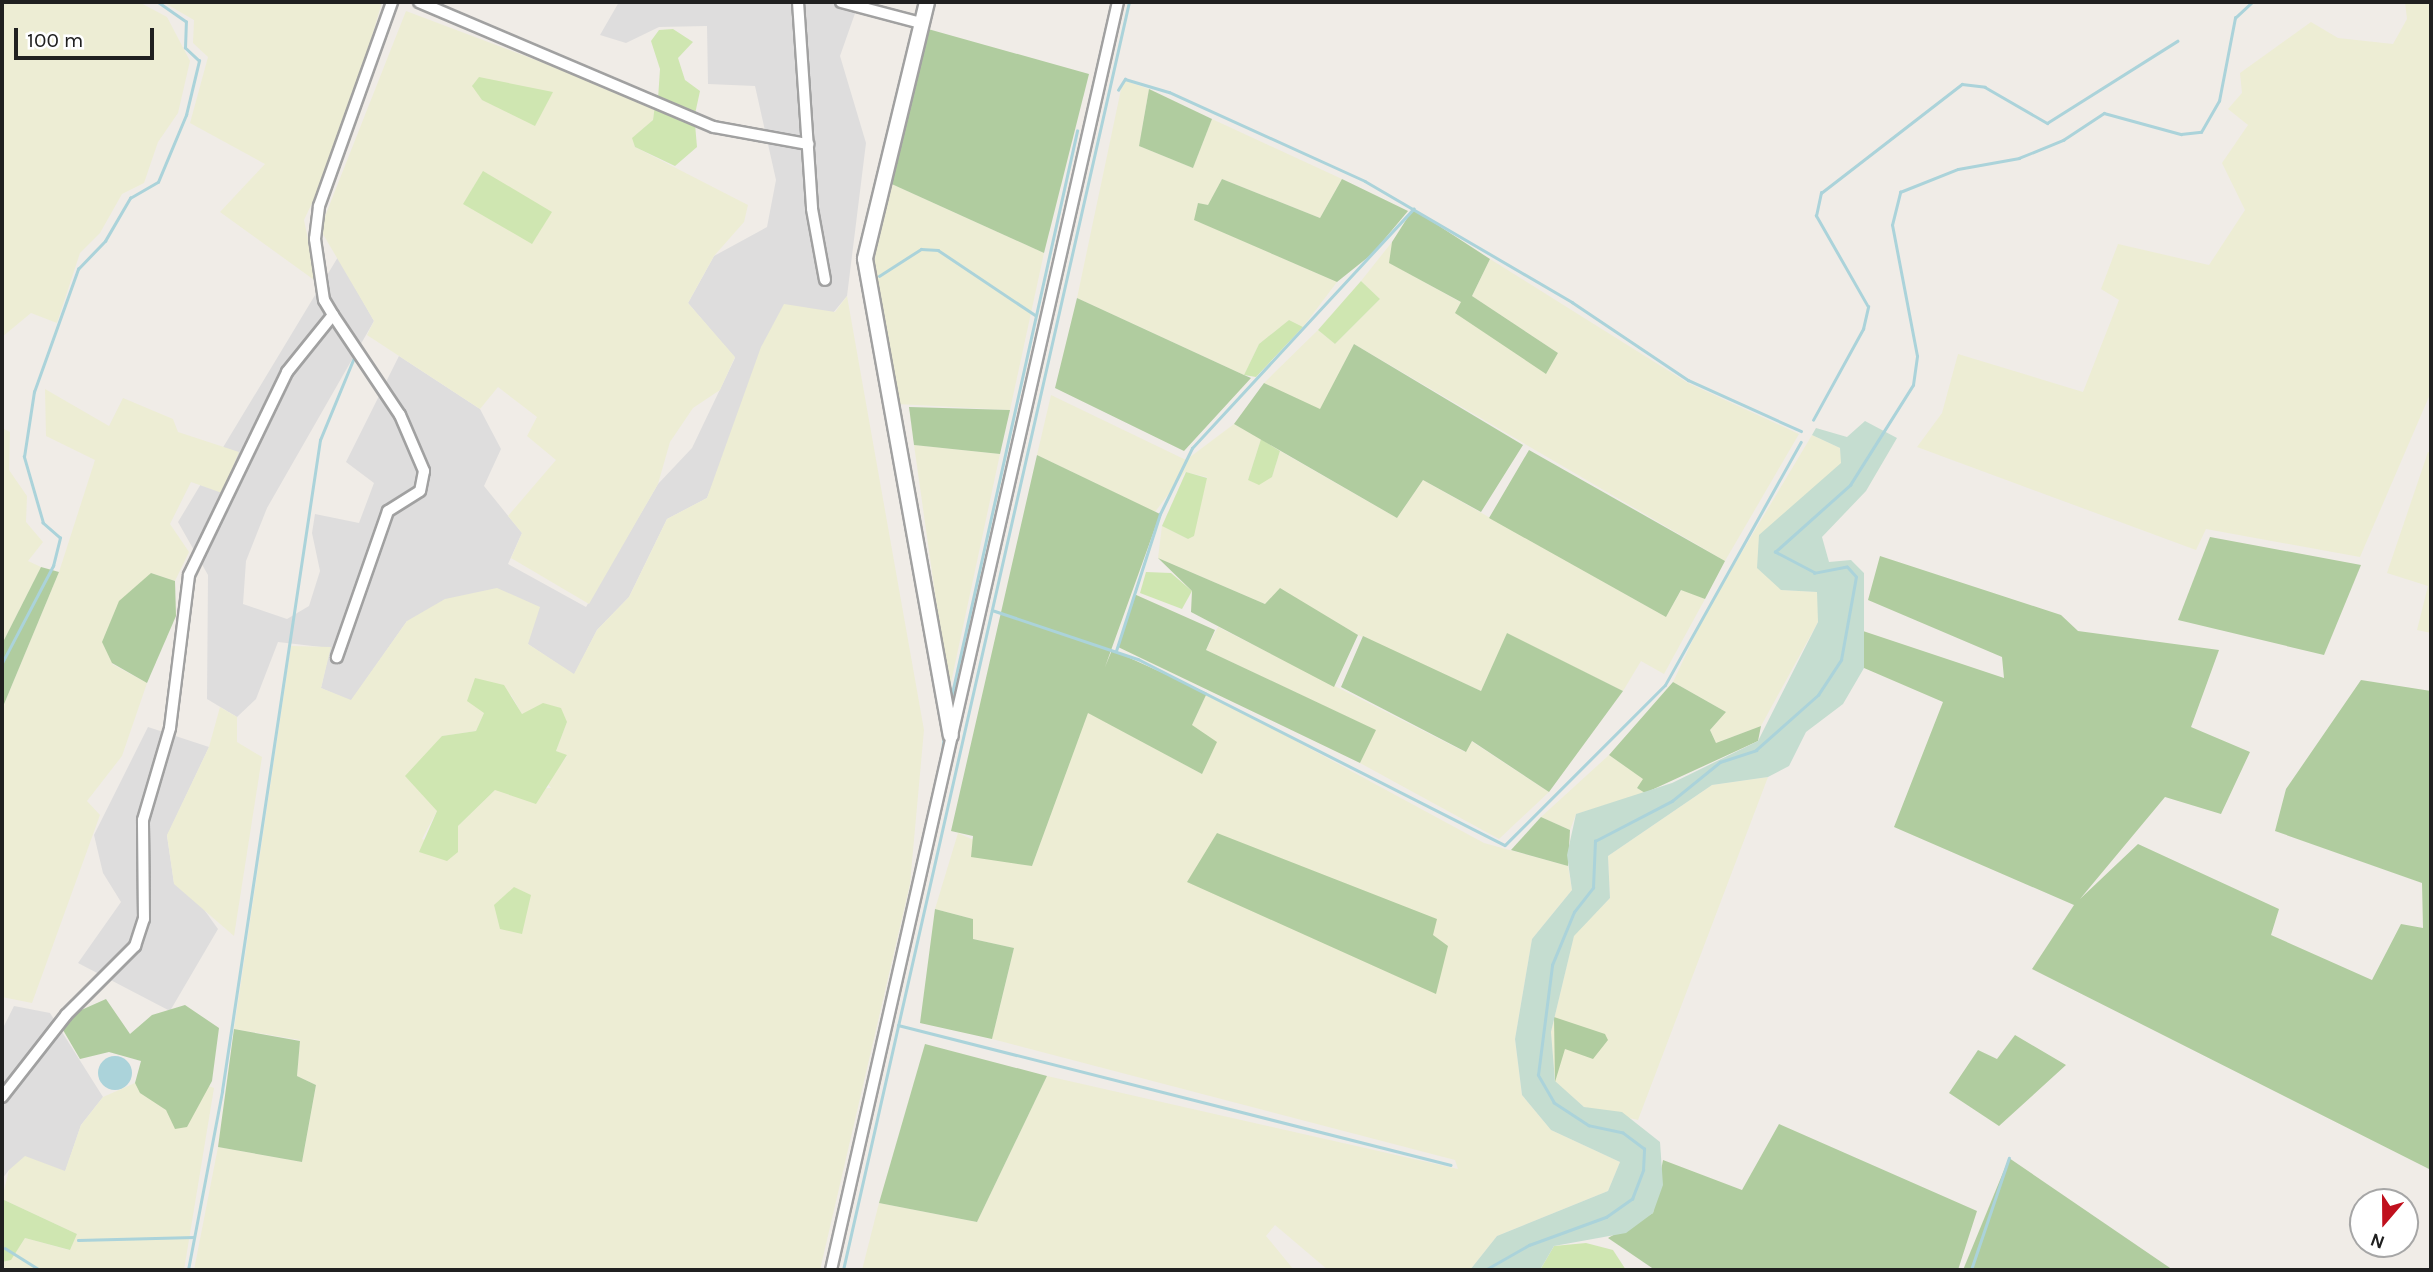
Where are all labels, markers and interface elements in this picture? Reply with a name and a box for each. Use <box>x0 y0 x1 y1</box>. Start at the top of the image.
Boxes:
scale bar <box>18 14 158 58</box>
text: 100 m <box>27 28 84 52</box>
north arrow <box>2349 1188 2419 1258</box>
text: N <box>2367 1228 2388 1254</box>

